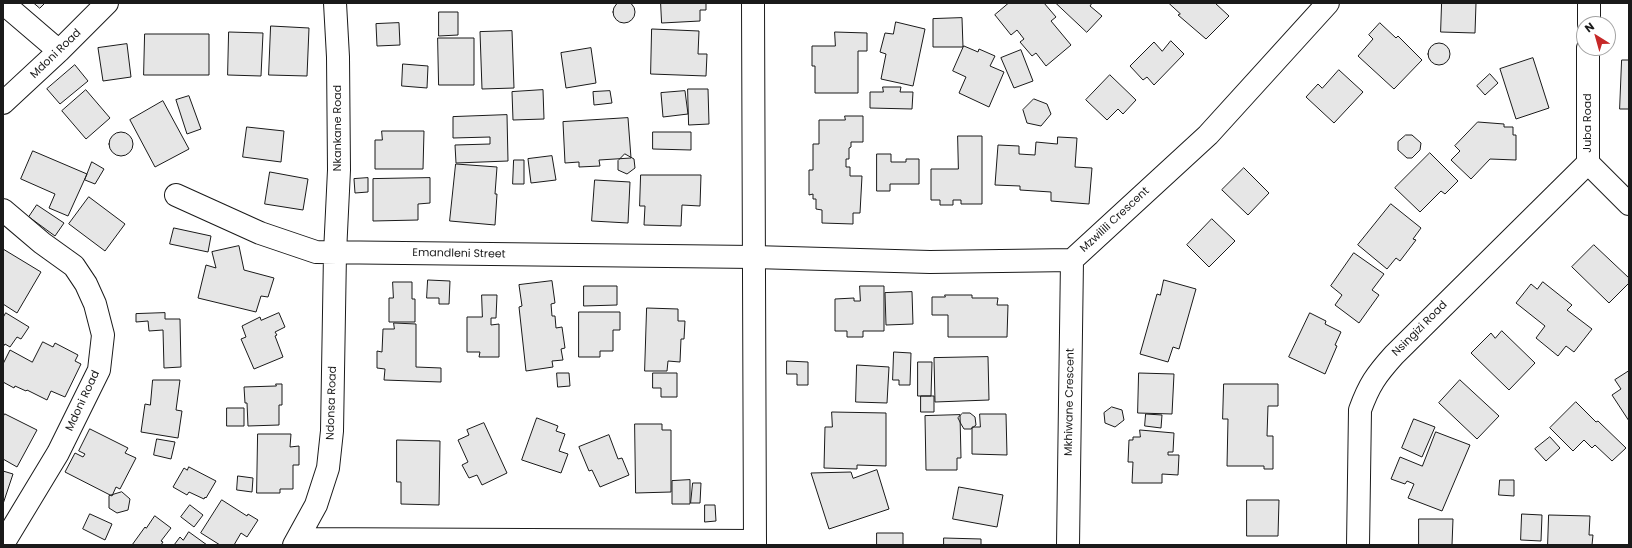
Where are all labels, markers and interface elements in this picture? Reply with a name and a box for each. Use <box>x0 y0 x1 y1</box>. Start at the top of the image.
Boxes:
north arrow <box>1576 16 1616 56</box>
text: N <box>1581 18 1598 36</box>
street label: Mdoni Road <box>28 27 84 81</box>
street label: Nkankane Road <box>331 85 345 171</box>
street label: Juba Road <box>1581 93 1595 153</box>
street label: Mzwilili Crescent <box>1078 185 1152 255</box>
street label: Emandleni Street <box>412 247 506 261</box>
street label: Nsingizi Road <box>1390 299 1450 359</box>
street label: Mkhiwane Crescent <box>1062 348 1078 456</box>
street label: Ndonsa Road <box>324 366 340 440</box>
street label: Mdoni Road <box>63 369 103 433</box>

